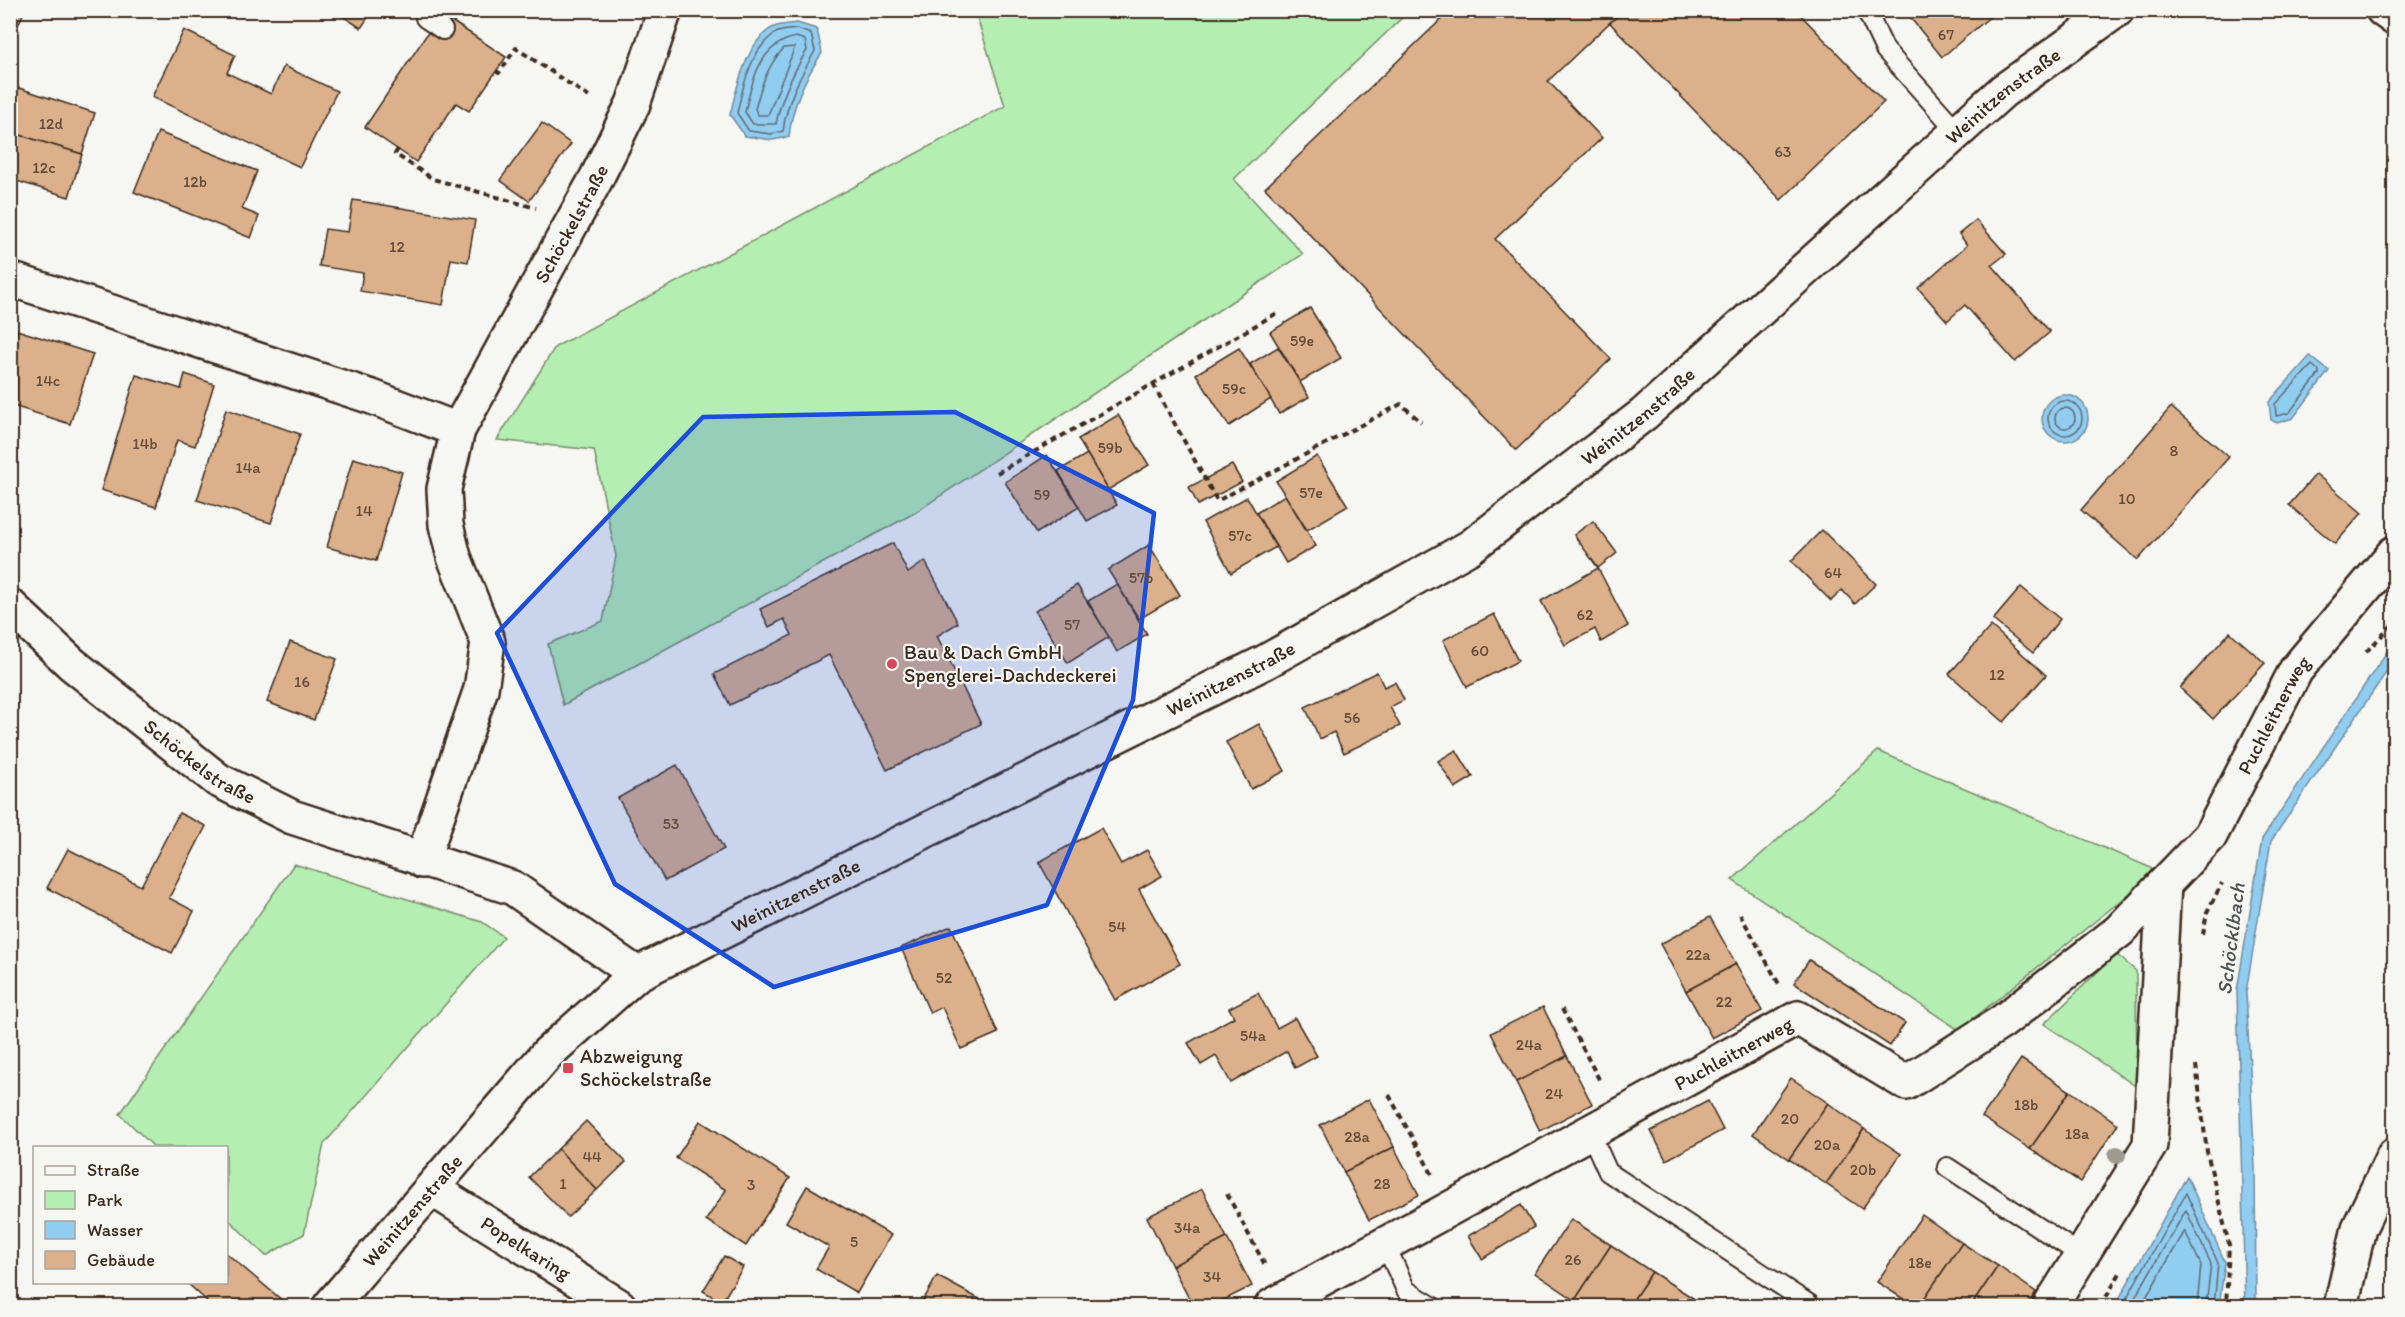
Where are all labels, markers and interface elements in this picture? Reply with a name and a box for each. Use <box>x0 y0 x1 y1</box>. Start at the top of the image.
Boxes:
house number: 67 <box>1938 25 1954 44</box>
street label: Weinitzenstraße <box>1940 42 2065 149</box>
house number: 12d <box>39 114 63 133</box>
house number: 63 <box>1774 142 1792 161</box>
house number: 12c <box>32 158 56 177</box>
street label: Schöckelstraße <box>529 160 613 287</box>
house number: 12b <box>183 172 207 191</box>
house number: 12 <box>389 237 406 256</box>
house number: 59e <box>1290 331 1314 350</box>
street label: Weinitzenstraße <box>1576 362 1700 470</box>
house number: 14c <box>36 371 60 390</box>
house number: 59c <box>1222 379 1246 398</box>
house number: 14b <box>132 434 158 453</box>
house number: 59b <box>1097 438 1123 457</box>
house number: 8 <box>2170 441 2179 460</box>
house number: 14a <box>235 458 261 477</box>
house number: 57e <box>1299 483 1323 502</box>
house number: 59 <box>1034 485 1050 504</box>
house number: 10 <box>2118 489 2136 508</box>
house number: 14 <box>355 501 373 520</box>
house number: 57c <box>1228 526 1252 545</box>
house number: 64 <box>1824 563 1842 582</box>
house number: 57b <box>1129 568 1153 587</box>
house number: 62 <box>1577 605 1594 624</box>
house number: 57 <box>1064 615 1080 634</box>
street label: Weinitzenstraße <box>1162 636 1299 721</box>
place label: Bau & Dach GmbH Spenglerei-Dachdeckerei <box>904 640 1117 687</box>
house number: 60 <box>1471 641 1489 660</box>
street label: Puchleitnerweg <box>2232 650 2316 778</box>
marker: Bau & Dach GmbH Spenglerei-Dachdeckerei <box>885 657 899 671</box>
house number: 12 <box>1989 665 2006 684</box>
house number: 16 <box>294 672 310 691</box>
house number: 56 <box>1344 708 1360 727</box>
street label: Schöckelstraße <box>139 714 260 809</box>
house number: 53 <box>662 814 680 833</box>
street label: Weinitzenstraße <box>727 853 864 937</box>
water label: Schöcklbach <box>2211 881 2250 996</box>
house number: 54 <box>1108 917 1126 936</box>
house number: 22a <box>1685 945 1711 964</box>
house number: 52 <box>936 968 953 987</box>
house number: 22 <box>1716 992 1733 1011</box>
street label: Puchleitnerweg <box>1670 1011 1797 1095</box>
house number: 54a <box>1240 1026 1267 1045</box>
house number: 24a <box>1516 1035 1543 1054</box>
place label: Abzweigung Schöckelstraße <box>580 1044 712 1091</box>
marker: Abzweigung Schöckelstraße <box>561 1061 575 1075</box>
house number: 24 <box>1545 1084 1563 1103</box>
house number: 18b <box>2014 1095 2038 1114</box>
house number: 20 <box>1781 1109 1799 1128</box>
house number: 18a <box>2065 1124 2090 1143</box>
house number: 28a <box>1344 1127 1370 1146</box>
house number: 20a <box>1814 1135 1841 1154</box>
legend <box>33 1146 228 1284</box>
house number: 44 <box>582 1147 602 1166</box>
street label: Weinitzenstraße <box>357 1149 467 1272</box>
text: Straße <box>87 1159 140 1181</box>
house number: 20b <box>1850 1160 1876 1179</box>
house number: 1 <box>559 1174 567 1193</box>
house number: 28 <box>1373 1174 1391 1193</box>
house number: 3 <box>747 1175 756 1194</box>
text: Park <box>87 1189 122 1211</box>
street label: Popelkaring <box>477 1211 576 1285</box>
house number: 34a <box>1174 1218 1201 1237</box>
text: Wasser <box>87 1219 144 1241</box>
house number: 5 <box>850 1232 858 1251</box>
text: Gebäude <box>87 1249 155 1271</box>
house number: 26 <box>1565 1250 1581 1269</box>
house number: 18e <box>1908 1253 1932 1272</box>
house number: 34 <box>1203 1267 1222 1286</box>

